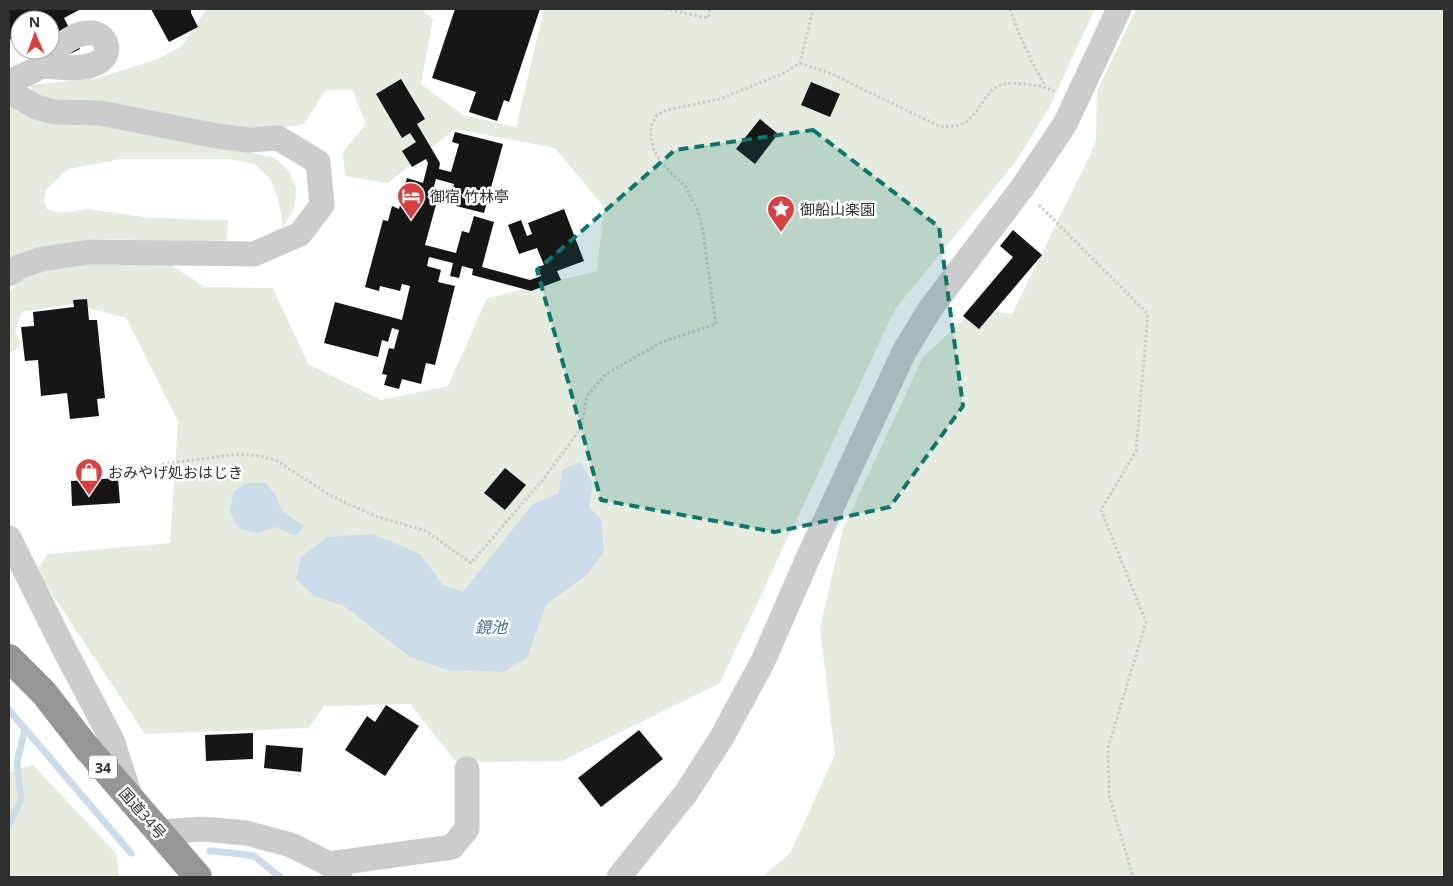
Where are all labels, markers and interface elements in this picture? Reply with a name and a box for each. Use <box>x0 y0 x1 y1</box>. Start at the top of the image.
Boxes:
north arrow <box>10 10 60 60</box>
text: N <box>29 12 41 31</box>
hotel icon: 御宿 竹林亭 <box>396 181 426 220</box>
place label: 御宿 竹林亭 <box>430 186 509 206</box>
place icon: 御船山楽園 <box>766 194 796 233</box>
place label: 御船山楽園 <box>800 199 875 219</box>
shop icon: おみやげ処おはじき <box>74 457 104 496</box>
place label: おみやげ処おはじき <box>108 462 243 482</box>
water label: 鏡池 <box>475 616 509 638</box>
road number: 34 <box>89 756 117 779</box>
street label: 国道34号 <box>115 783 171 843</box>

